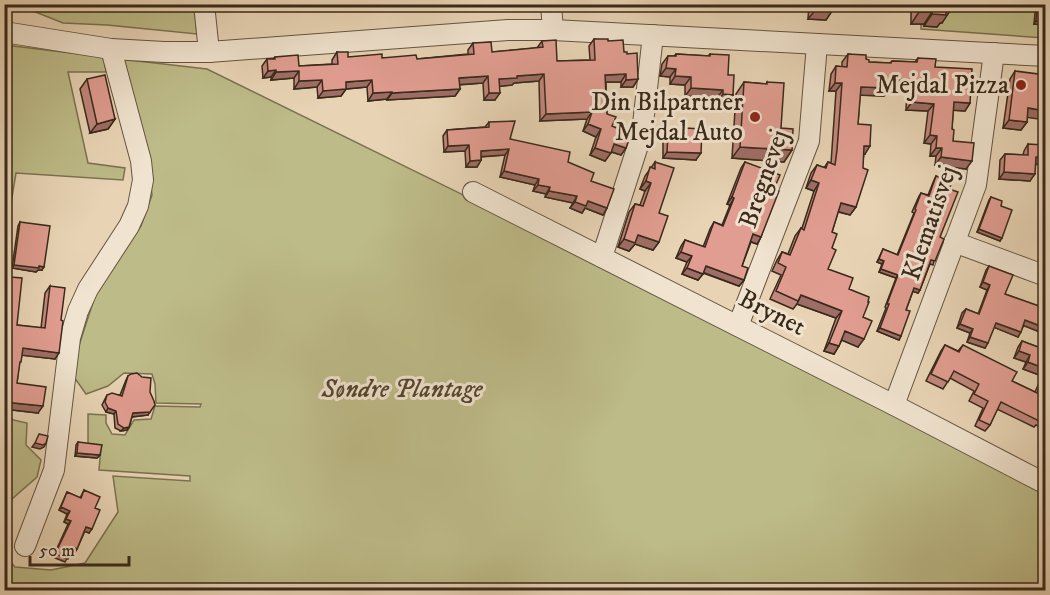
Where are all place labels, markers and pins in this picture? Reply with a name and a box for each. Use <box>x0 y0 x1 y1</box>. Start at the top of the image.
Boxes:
place label: Mejdal Pizza <box>876 69 1009 102</box>
marker: Mejdal Pizza <box>1014 78 1028 92</box>
place label: Din Bilpartner Mejdal Auto <box>591 86 743 149</box>
marker: Din Bilpartner Mejdal Auto <box>748 110 762 124</box>

